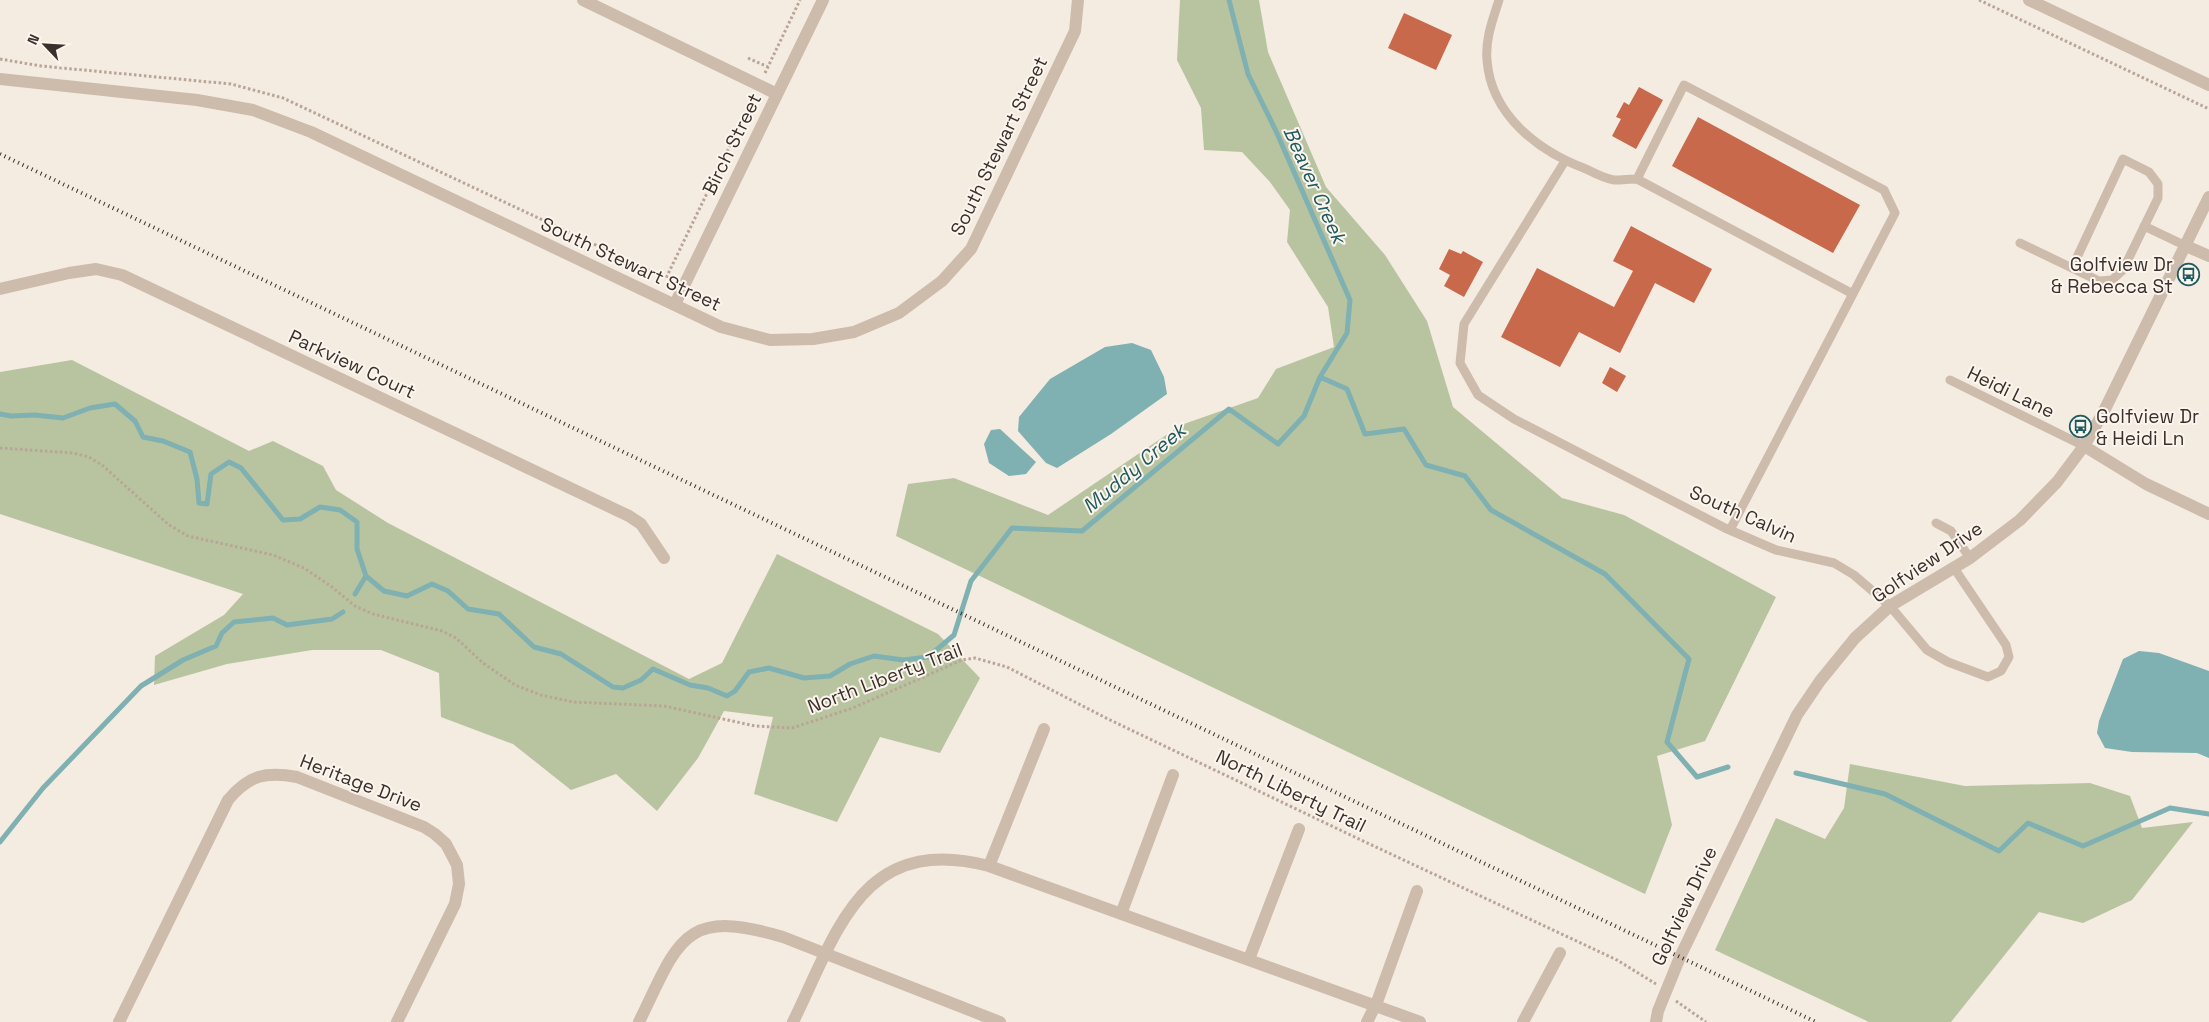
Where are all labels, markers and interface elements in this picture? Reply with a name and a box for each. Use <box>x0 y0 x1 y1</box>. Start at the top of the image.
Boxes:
north arrow <box>20 20 70 70</box>
text: N <box>23 31 43 48</box>
street label: South Stewart Street <box>945 52 1053 240</box>
street label: Birch Street <box>697 89 767 199</box>
water label: Beaver Creek <box>1278 122 1353 250</box>
street label: South Stewart Street <box>537 211 725 317</box>
place label: Golfview Dr & Rebecca St <box>2051 252 2173 299</box>
bus stop icon: Golfview Dr & Rebecca St <box>2177 263 2201 287</box>
street label: Parkview Court <box>285 324 419 404</box>
street label: Heidi Lane <box>1963 360 2059 424</box>
place label: Golfview Dr & Heidi Ln <box>2096 404 2199 451</box>
bus stop icon: Golfview Dr & Heidi Ln <box>2068 415 2092 439</box>
water label: Muddy Creek <box>1077 416 1193 519</box>
street label: South Calvin <box>1686 479 1800 549</box>
street label: Golfview Drive <box>1867 516 1987 608</box>
street label: North Liberty Trail <box>804 637 966 719</box>
street label: North Liberty Trail <box>1212 744 1370 838</box>
street label: Heritage Drive <box>296 748 426 818</box>
street label: Golfview Drive <box>1645 842 1723 970</box>

